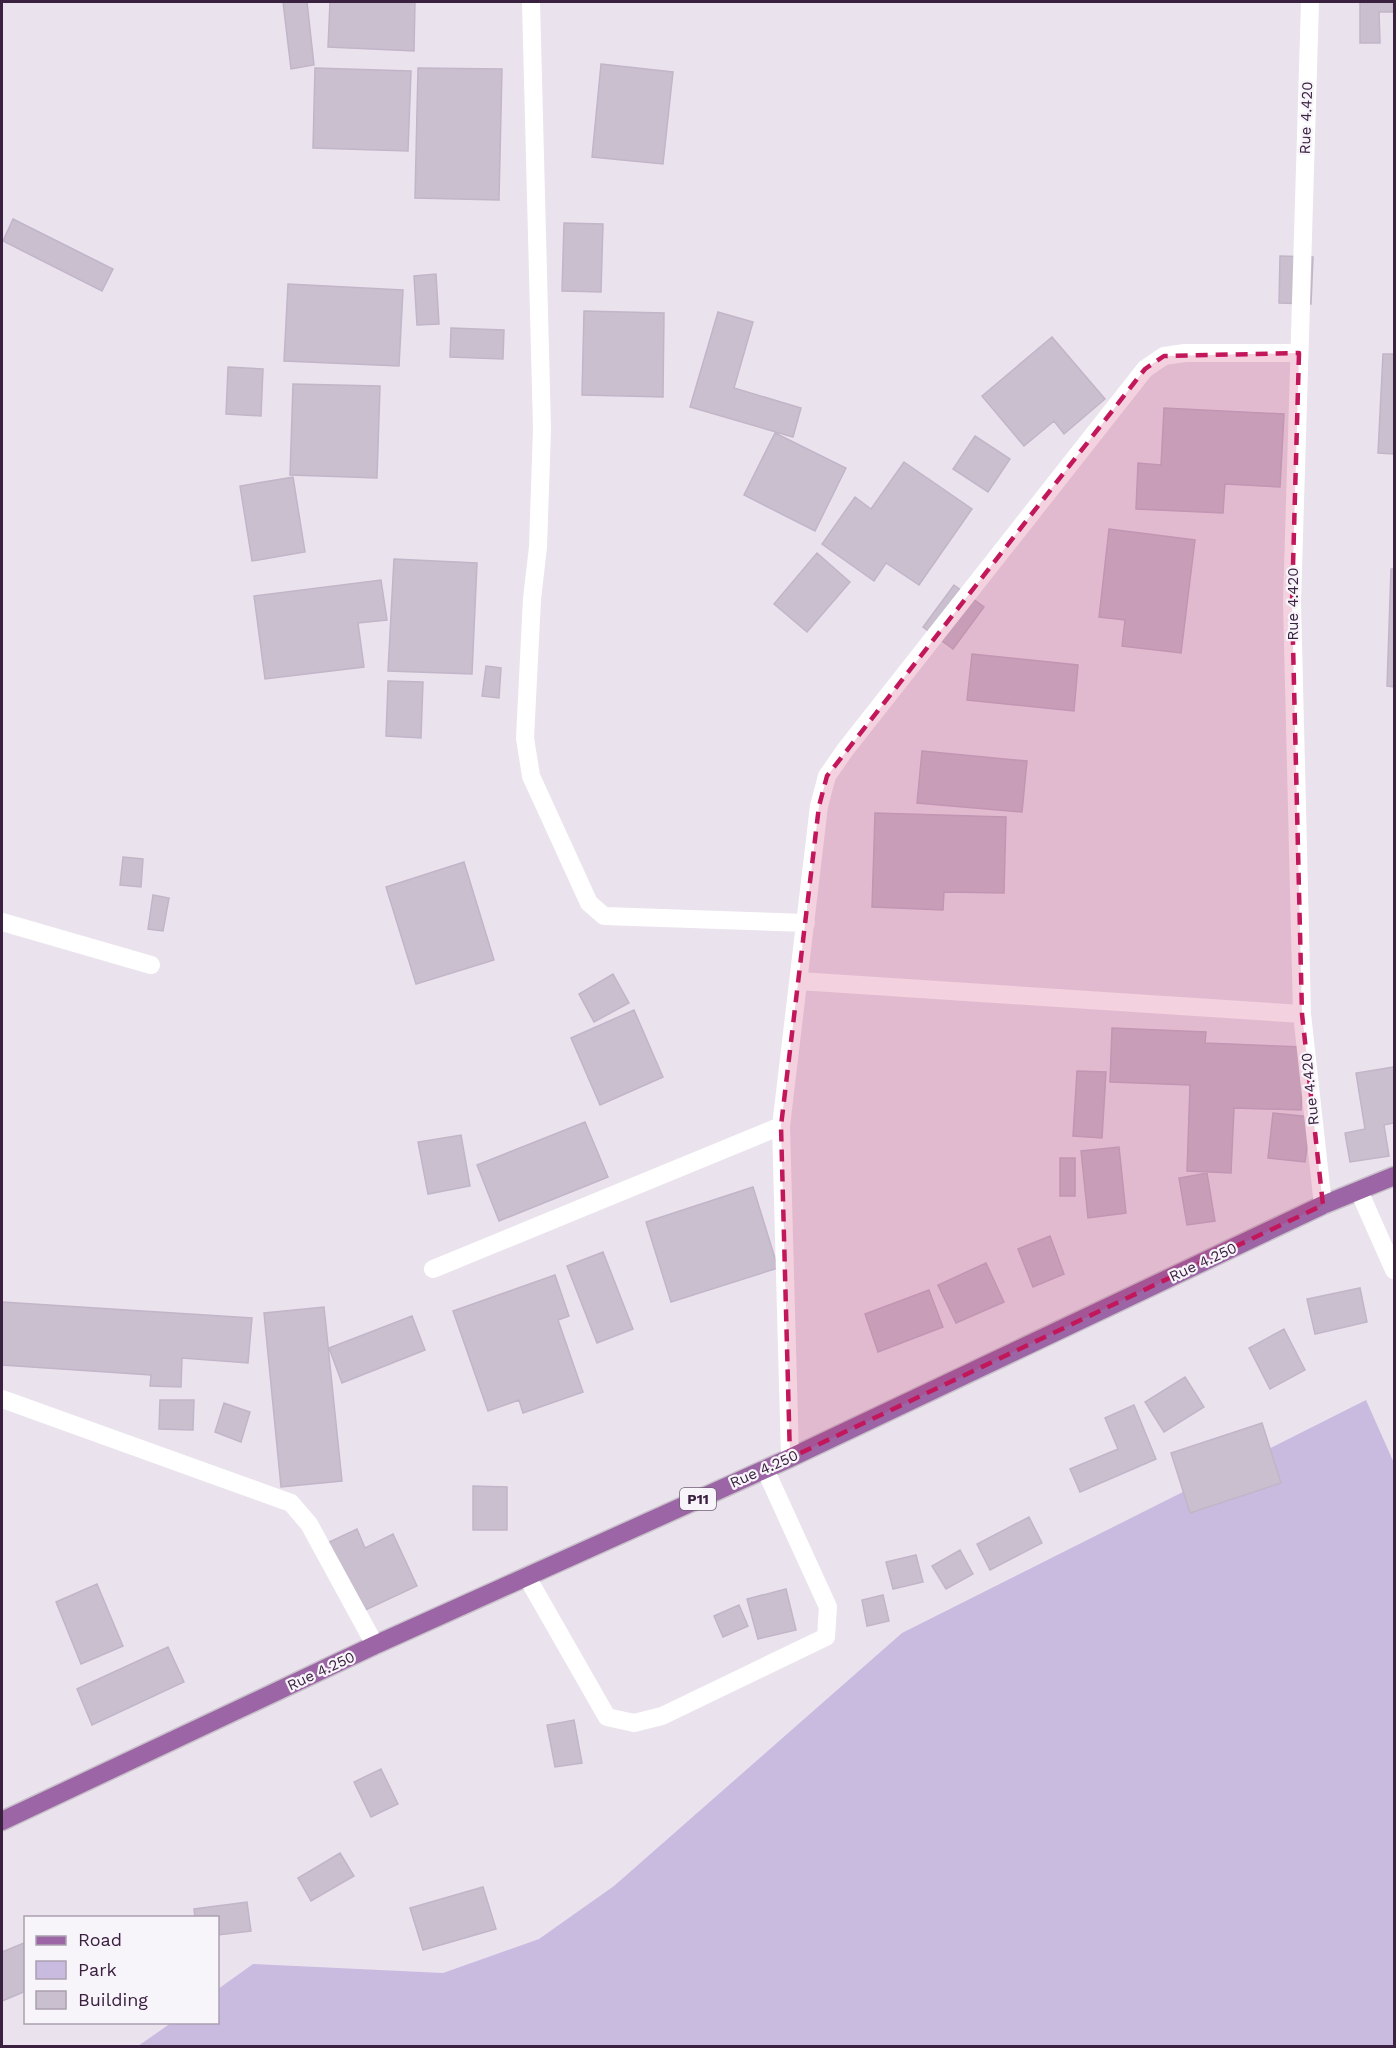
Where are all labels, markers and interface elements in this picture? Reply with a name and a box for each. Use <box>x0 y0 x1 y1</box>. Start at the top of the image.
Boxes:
street label: Rue 4.420 <box>1296 81 1316 155</box>
street label: Rue 4.420 <box>1284 568 1302 640</box>
street label: Rue 4.420 <box>1297 1052 1323 1126</box>
street label: Rue 4.250 <box>1166 1238 1240 1286</box>
street label: Rue 4.250 <box>727 1446 801 1492</box>
road number: P11 <box>680 1488 716 1510</box>
street label: Rue 4.250 <box>284 1647 358 1695</box>
legend <box>24 1916 219 2024</box>
text: Road <box>78 1929 122 1950</box>
text: Park <box>78 1959 117 1980</box>
text: Building <box>78 1989 148 2010</box>

